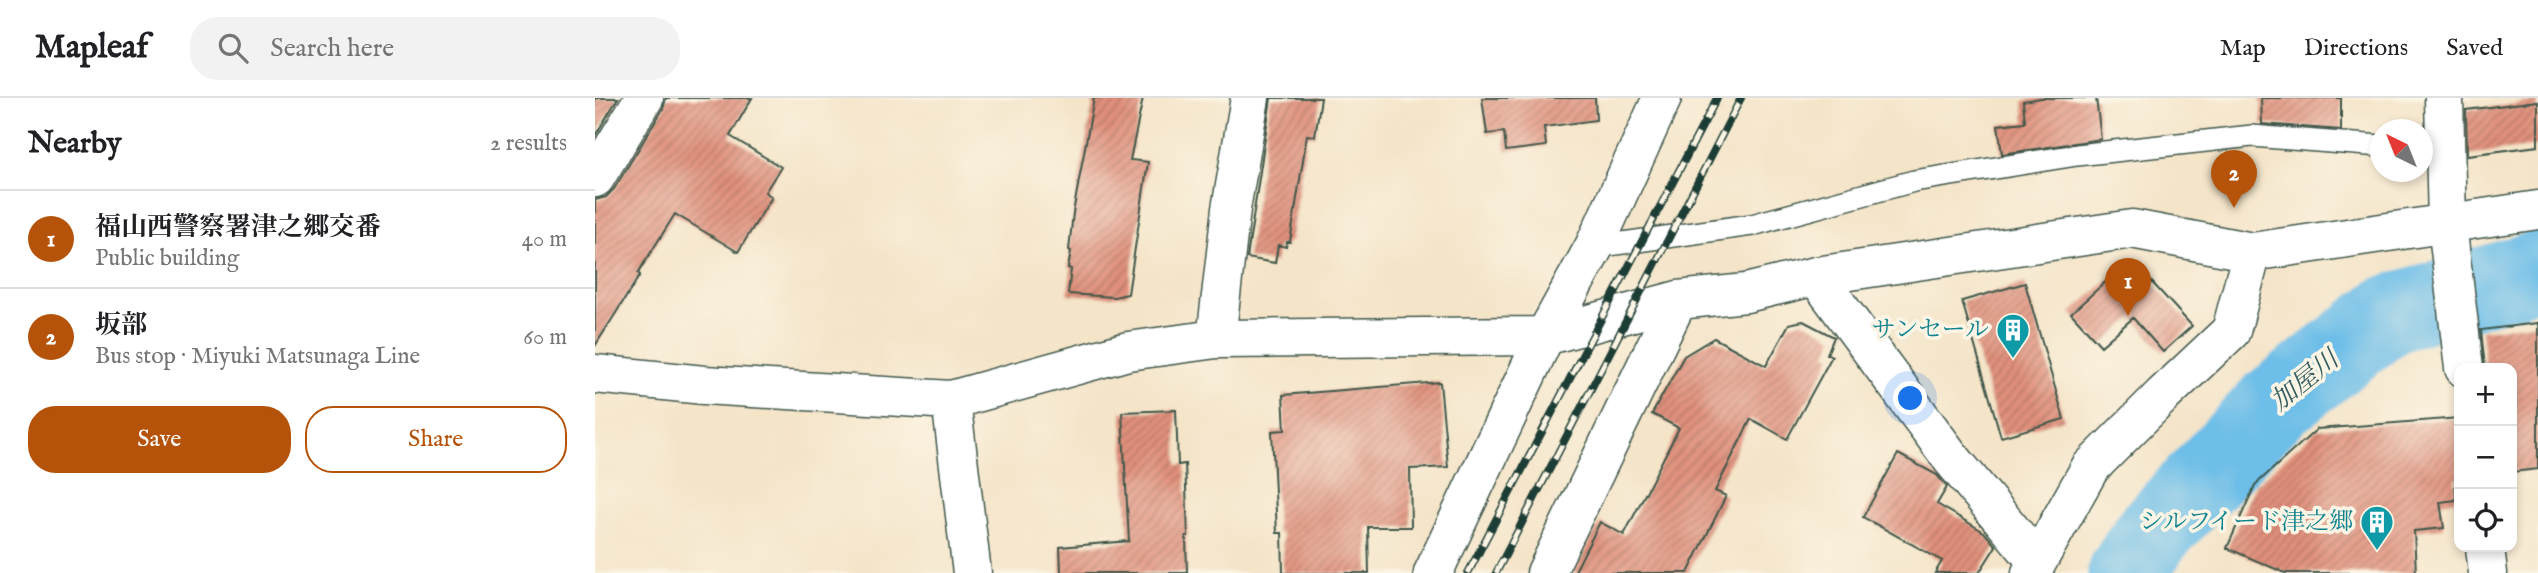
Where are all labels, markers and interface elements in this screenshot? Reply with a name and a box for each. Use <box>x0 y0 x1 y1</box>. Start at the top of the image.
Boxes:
search box <box>190 17 680 80</box>
text: Mapleaf <box>35 27 148 69</box>
icon: search <box>214 29 252 67</box>
text: Search here <box>270 32 394 65</box>
text: Map <box>2220 33 2266 64</box>
text: Directions <box>2304 33 2408 64</box>
text: Saved <box>2446 33 2503 64</box>
north arrow <box>2370 119 2433 182</box>
text: Nearby <box>28 125 121 163</box>
text: 2 results <box>490 129 567 158</box>
pin: 2 <box>2211 150 2257 208</box>
text: 福山西警察署津之郷交番 <box>95 211 381 244</box>
text: 1 <box>47 225 55 254</box>
text: 40 m <box>522 225 567 254</box>
text: Public building <box>95 244 239 273</box>
pin: 1 <box>2105 258 2151 316</box>
text: 坂部 <box>95 309 147 342</box>
building icon: サンセール <box>1994 311 2032 360</box>
place label: サンセール <box>1872 315 1989 346</box>
text: 2 <box>46 323 56 352</box>
text: 60 m <box>523 323 567 352</box>
text: Bus stop · Miyuki Matsunaga Line <box>95 342 420 371</box>
water label: 加屋川 <box>2264 342 2348 418</box>
map controls <box>2454 363 2517 552</box>
button: + <box>2454 363 2517 426</box>
your location <box>1893 381 1927 415</box>
button: Save <box>28 406 291 473</box>
button: Share <box>305 406 567 473</box>
button: − <box>2454 426 2517 489</box>
button: locate <box>2454 489 2517 552</box>
building icon: シルフイード津之郷 <box>2358 503 2396 552</box>
place label: シルフイード津之郷 <box>2140 507 2353 538</box>

